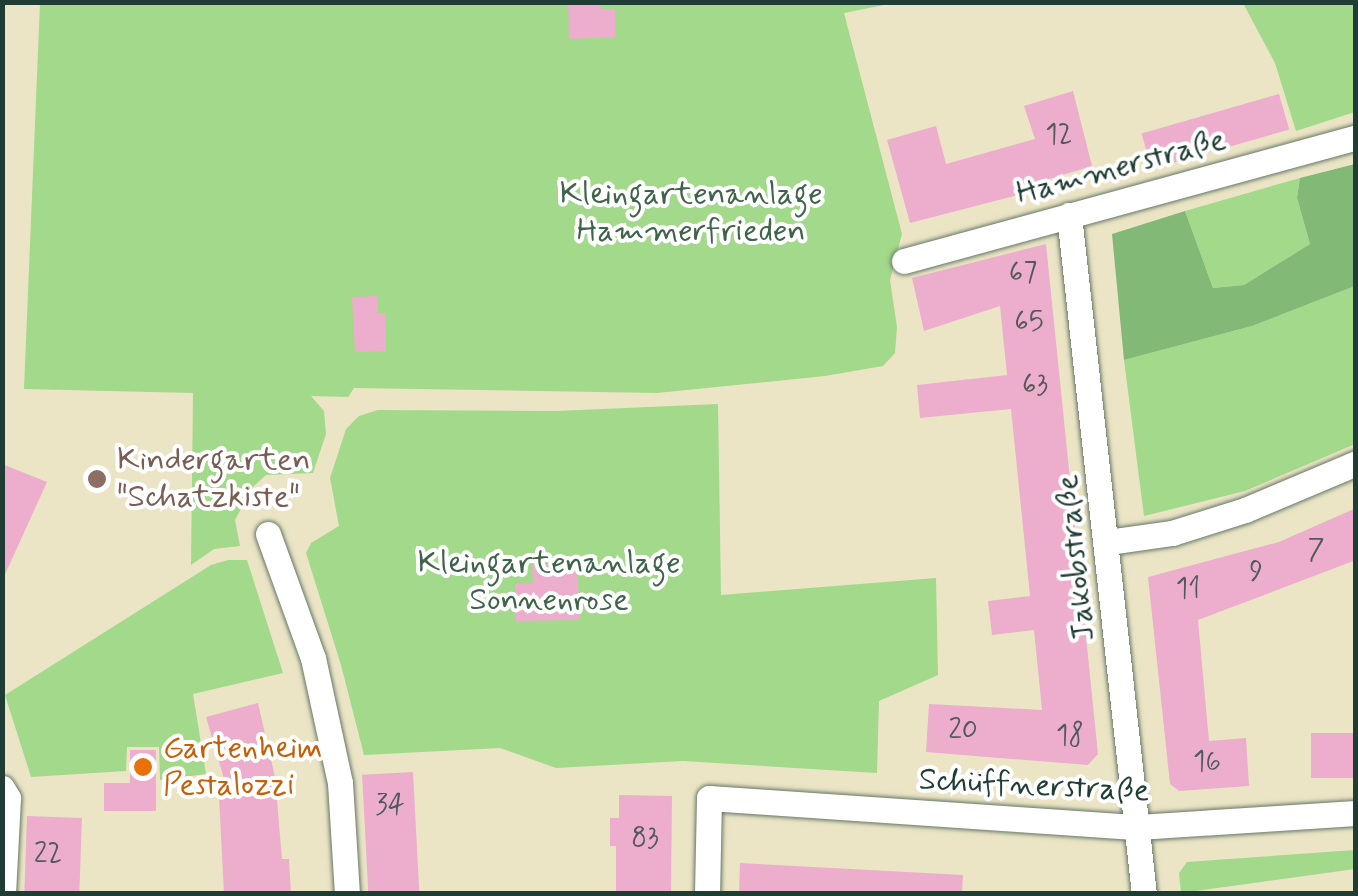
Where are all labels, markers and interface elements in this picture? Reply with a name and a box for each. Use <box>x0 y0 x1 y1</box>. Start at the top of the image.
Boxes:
house number: 12 <box>1045 119 1073 153</box>
street label: Hammerstraße <box>1012 121 1230 213</box>
park label: Kleingartenanlage Hammerfrieden <box>559 176 823 251</box>
house number: 67 <box>1009 257 1037 291</box>
house number: 65 <box>1014 306 1044 340</box>
house number: 63 <box>1022 369 1048 403</box>
place label: Kindergarten "Schatzkiste" <box>117 442 310 517</box>
marker: Kindergarten "Schatzkiste" <box>86 468 108 490</box>
street label: Jakobstraße <box>1048 473 1104 643</box>
house number: 7 <box>1308 534 1324 568</box>
park label: Kleingartenanlage Sonnenrose <box>417 545 681 620</box>
house number: 9 <box>1249 556 1263 590</box>
house number: 11 <box>1176 573 1200 607</box>
house number: 20 <box>948 714 978 748</box>
house number: 18 <box>1056 720 1084 754</box>
place label: Gartenheim Pestalozzi <box>163 730 322 805</box>
house number: 16 <box>1193 746 1221 780</box>
marker: Gartenheim Pestalozzi <box>132 756 154 778</box>
street label: Schüffnerstraße <box>918 761 1150 811</box>
house number: 34 <box>375 789 405 823</box>
house number: 83 <box>631 822 659 856</box>
house number: 22 <box>34 838 62 872</box>

